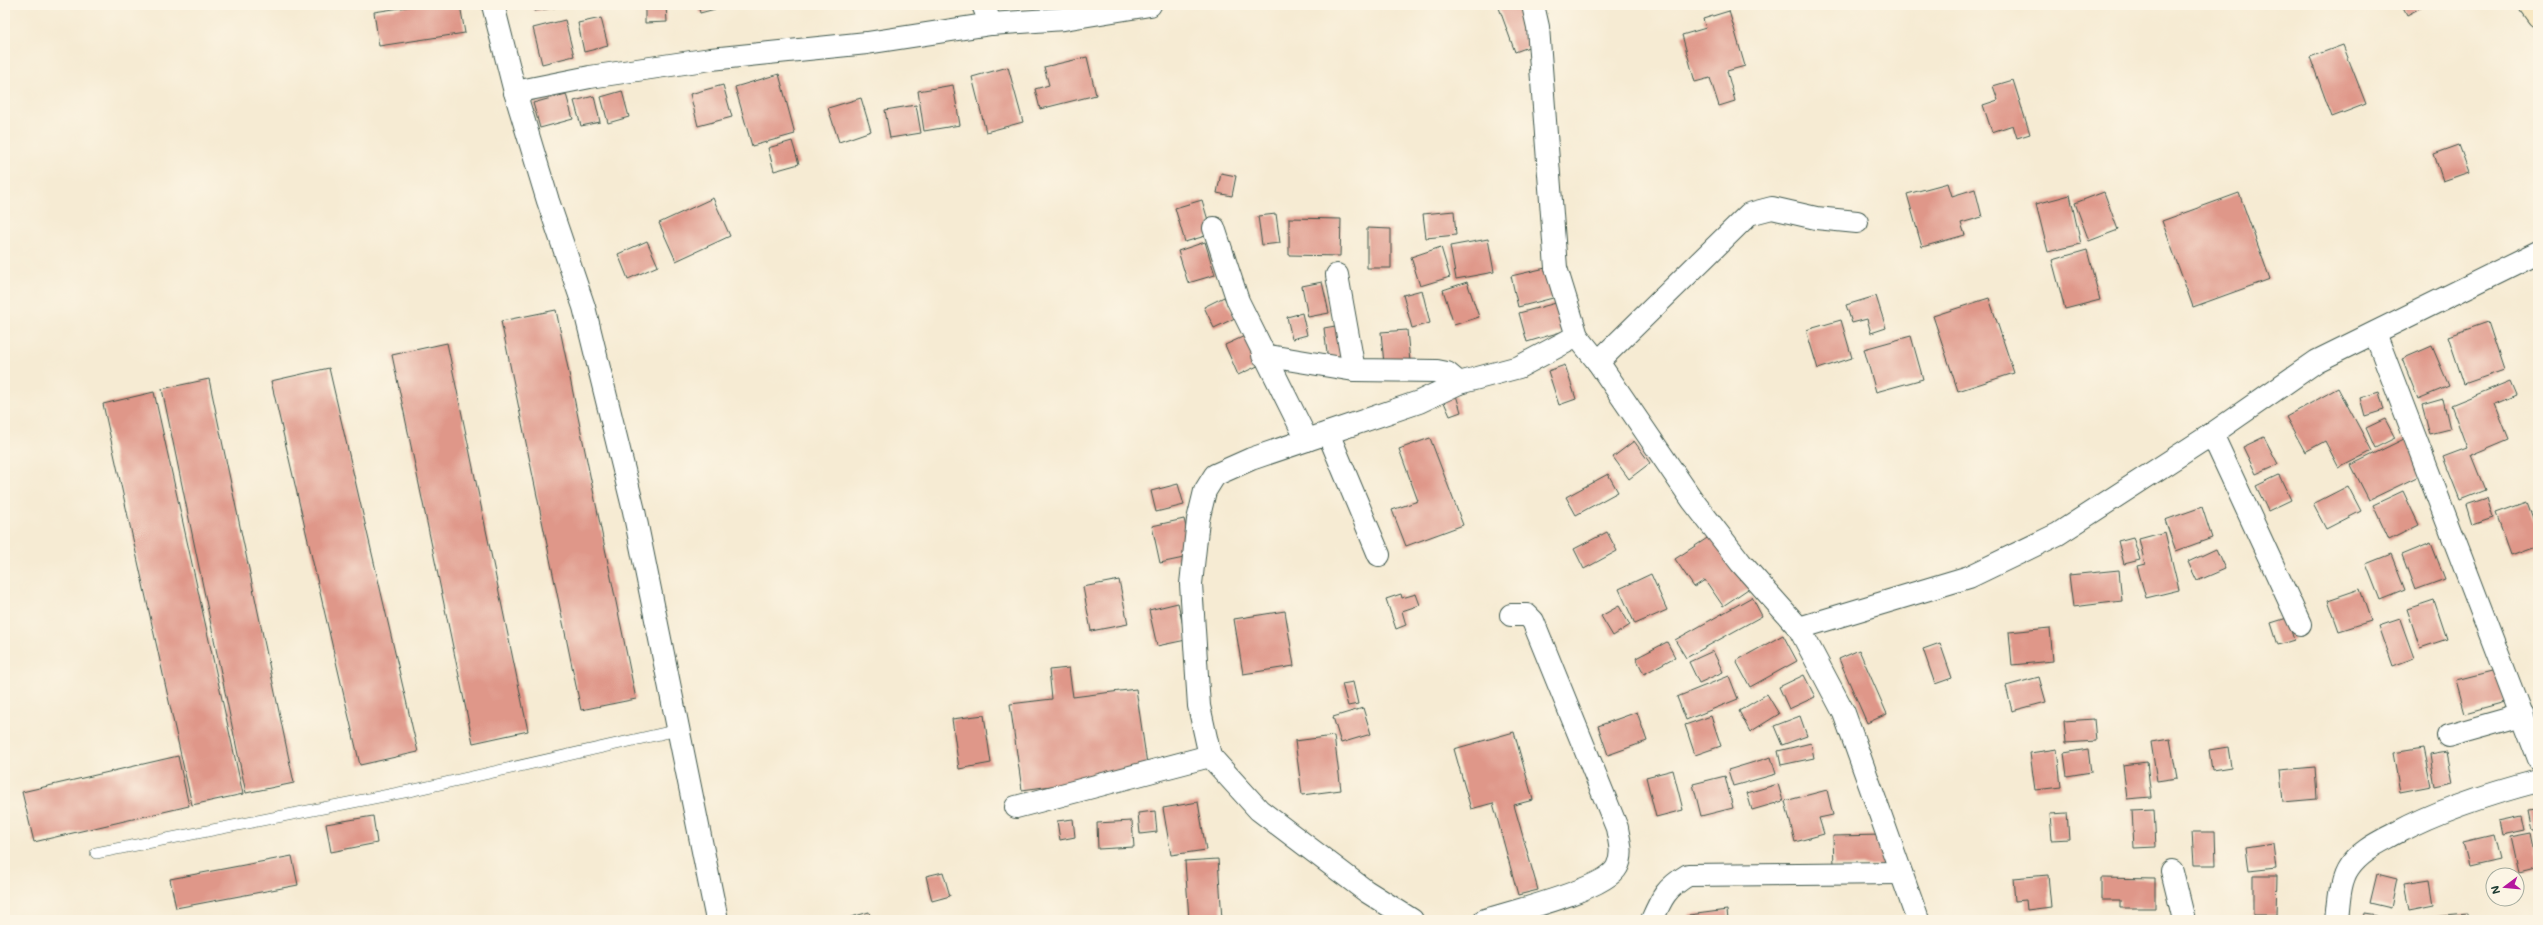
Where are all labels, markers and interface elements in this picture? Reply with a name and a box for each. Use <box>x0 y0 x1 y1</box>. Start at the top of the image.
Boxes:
north arrow <box>2485 867 2525 907</box>
text: N <box>2487 884 2503 896</box>

